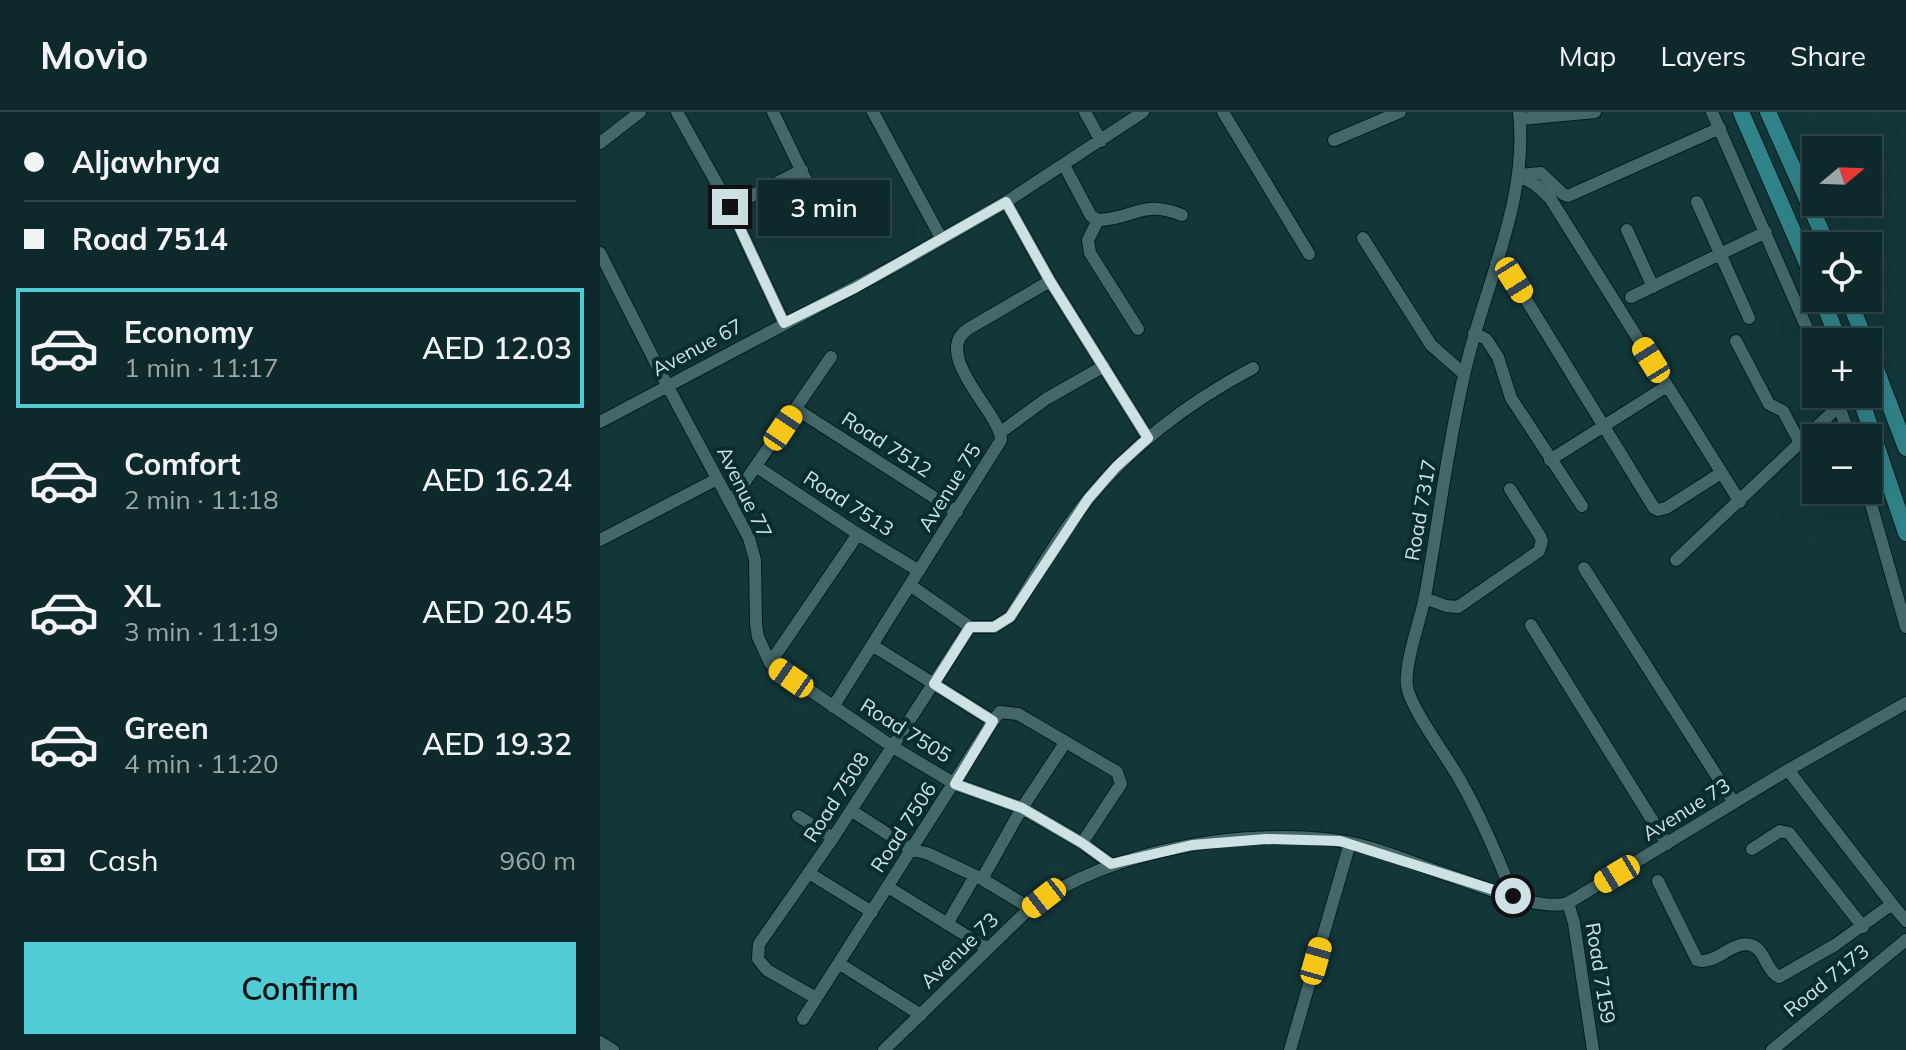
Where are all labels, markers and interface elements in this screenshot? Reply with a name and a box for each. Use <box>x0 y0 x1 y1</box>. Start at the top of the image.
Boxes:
text: Movio <box>40 31 148 79</box>
text: Map <box>1559 38 1616 73</box>
text: Layers <box>1660 38 1746 73</box>
text: Share <box>1790 38 1866 73</box>
north arrow <box>1802 136 1882 216</box>
map controls <box>1802 136 1882 504</box>
text: Aljawhrya <box>72 143 220 181</box>
callout: 3 min <box>758 179 890 235</box>
route end <box>712 189 748 225</box>
text: 3 min <box>790 191 858 224</box>
text: Road 7514 <box>72 220 228 258</box>
button: locate <box>1802 232 1882 312</box>
car <box>1491 253 1537 307</box>
icon: car <box>28 312 100 384</box>
text: Economy <box>124 313 253 351</box>
street label: Avenue 67 <box>647 313 747 381</box>
button: + <box>1802 328 1882 408</box>
text: AED 12.03 <box>422 329 572 367</box>
car <box>1628 333 1674 387</box>
text: 1 min · 11:17 <box>124 351 279 384</box>
car <box>760 401 806 455</box>
street label: Road 7512 <box>837 406 937 482</box>
button: − <box>1802 424 1882 504</box>
street label: Avenue 75 <box>912 438 986 536</box>
street label: Avenue 77 <box>712 442 778 542</box>
icon: car <box>28 444 100 516</box>
text: Comfort <box>124 445 241 483</box>
street label: Road 7317 <box>1399 457 1441 563</box>
text: AED 16.24 <box>422 461 572 499</box>
street label: Road 7513 <box>799 465 899 541</box>
text: 2 min · 11:18 <box>124 483 279 516</box>
icon: car <box>28 576 100 648</box>
text: XL <box>124 577 161 615</box>
text: AED 20.45 <box>422 593 572 631</box>
text: 3 min · 11:19 <box>124 615 279 648</box>
car <box>764 654 818 702</box>
street label: Road 7505 <box>856 692 956 768</box>
icon: car <box>28 708 100 780</box>
text: Green <box>124 709 209 747</box>
text: AED 19.32 <box>422 725 572 763</box>
text: 4 min · 11:20 <box>124 747 279 780</box>
street label: Road 7508 <box>798 747 874 847</box>
street label: Avenue 73 <box>1637 772 1735 846</box>
street label: Road 7506 <box>865 777 941 877</box>
icon: cash <box>24 838 68 882</box>
text: Cash <box>88 841 159 879</box>
text: 960 m <box>500 844 576 877</box>
car <box>1590 851 1644 897</box>
car <box>1018 874 1070 922</box>
route start <box>1495 878 1531 914</box>
street label: Avenue 73 <box>915 907 1003 993</box>
street label: Road 7159 <box>1581 921 1621 1025</box>
car <box>1298 935 1334 987</box>
street label: Road 7173 <box>1778 938 1874 1022</box>
button: Confirm <box>24 942 576 1034</box>

